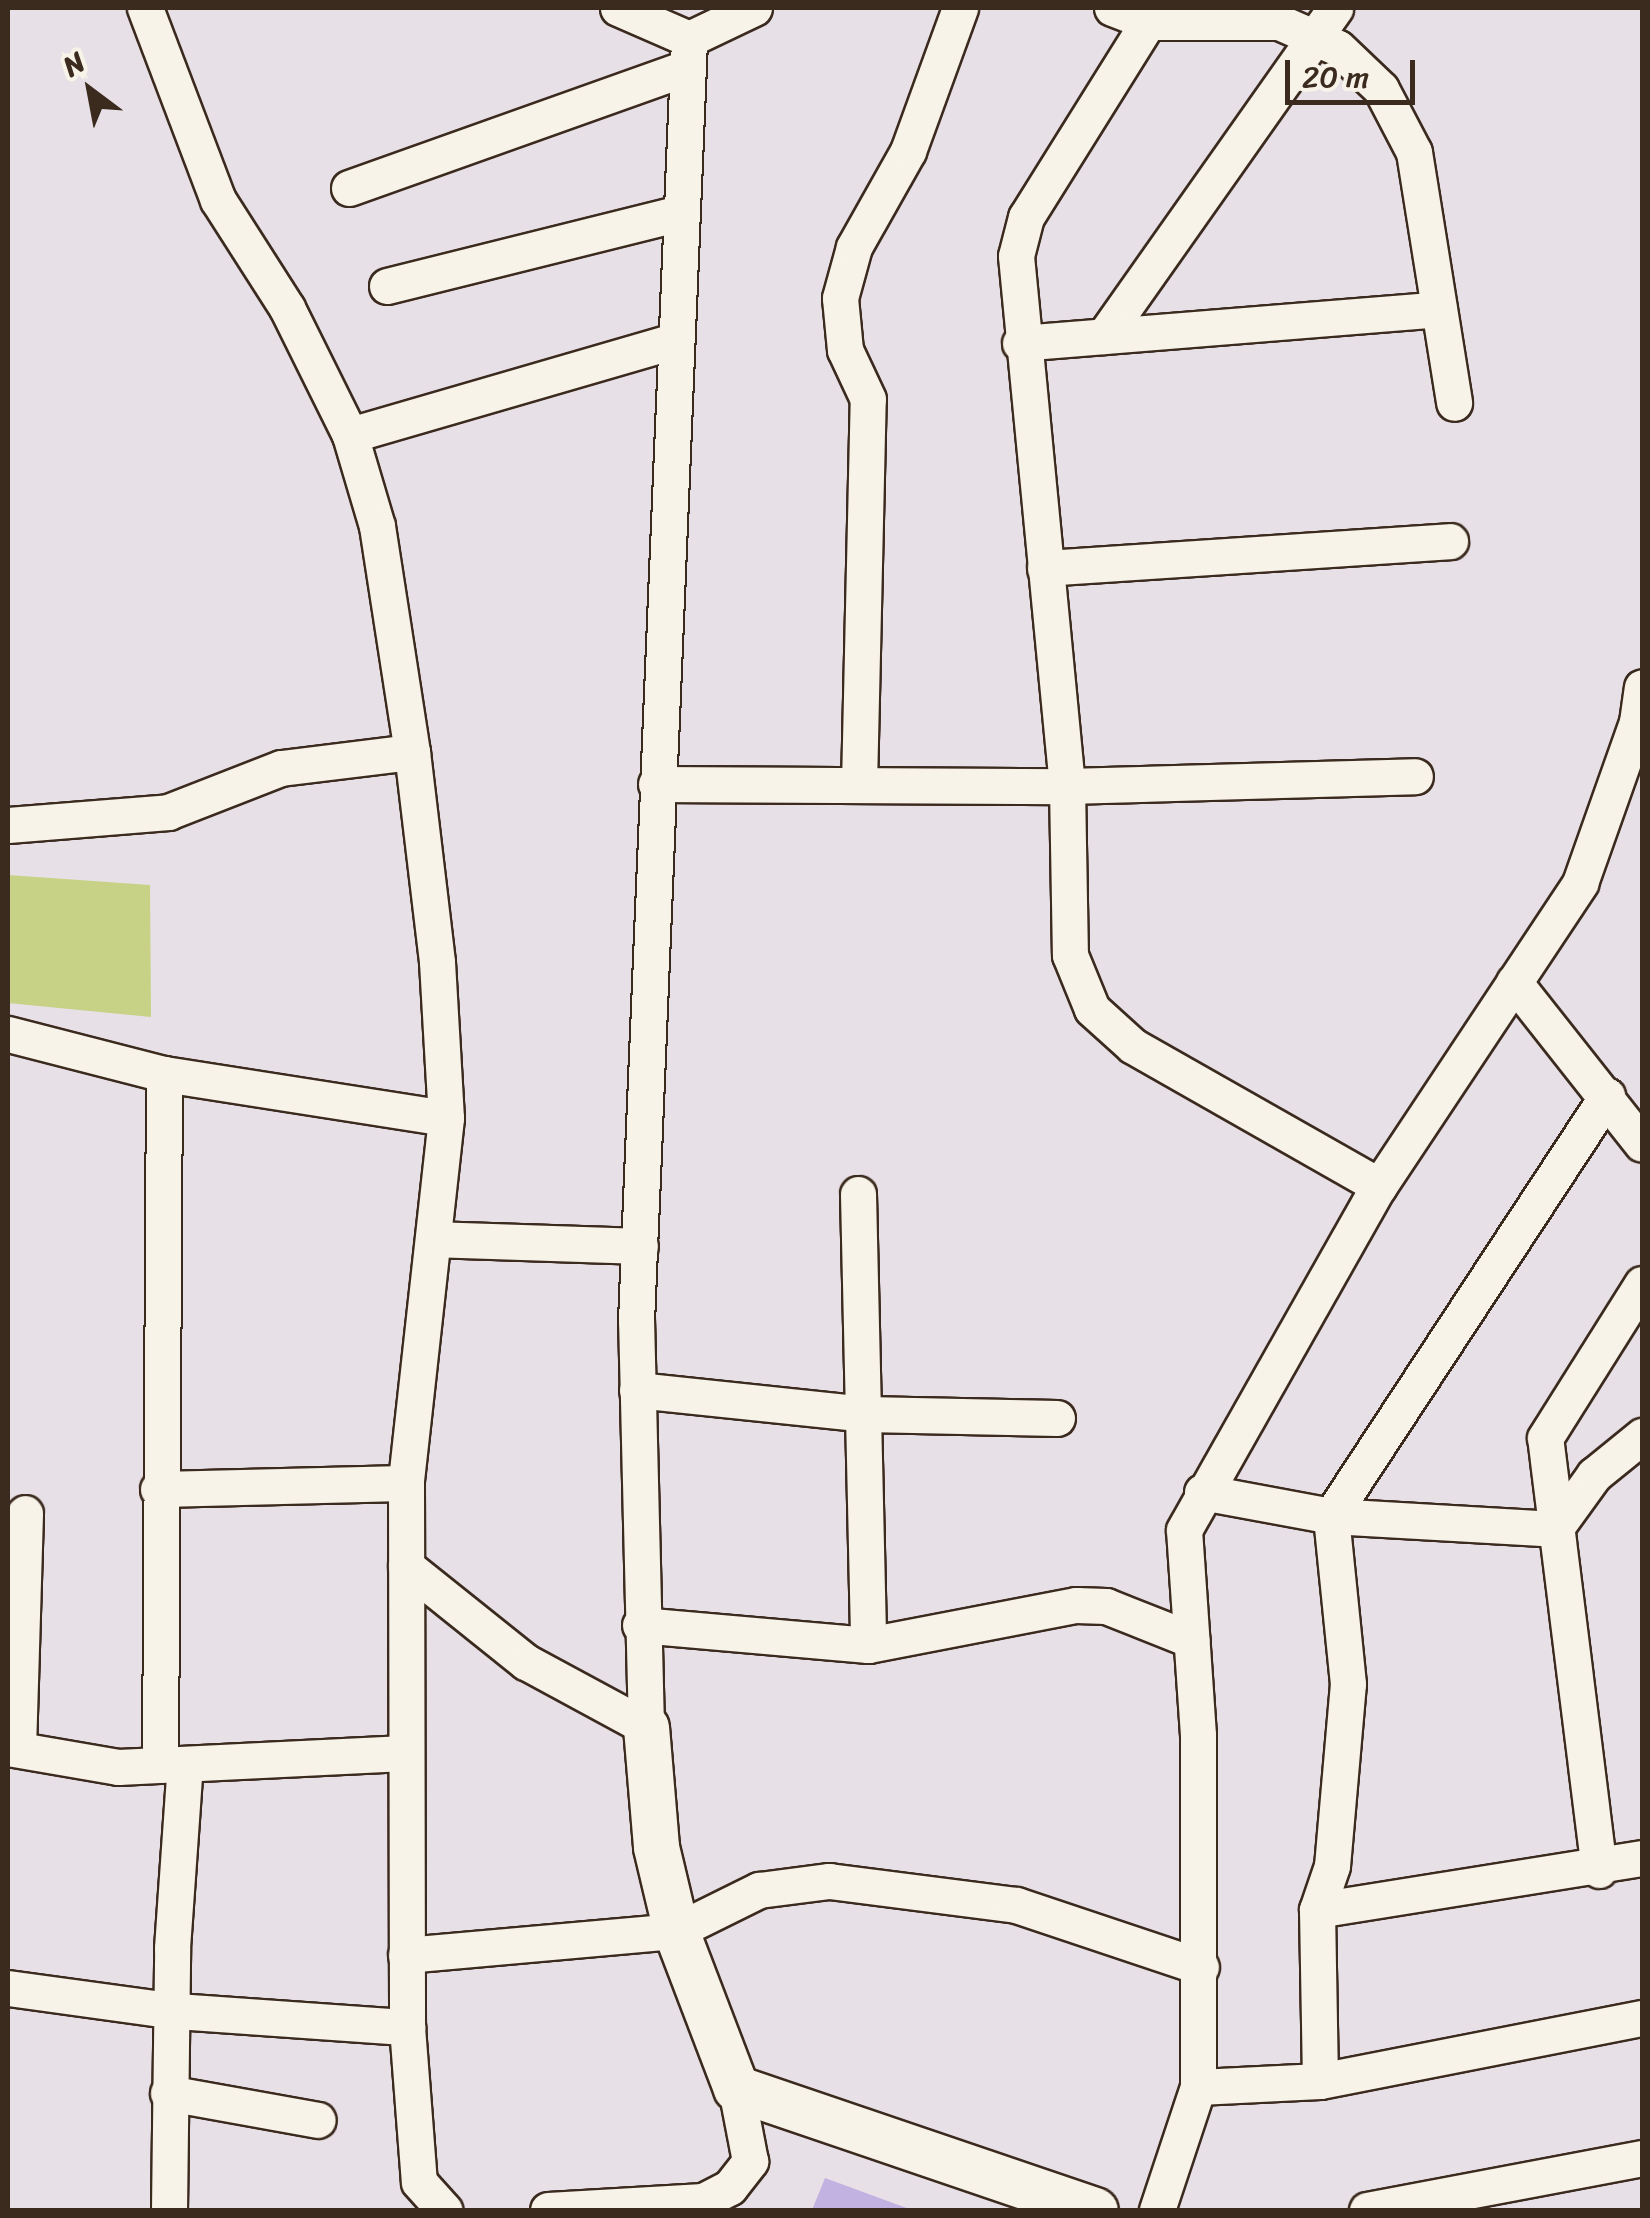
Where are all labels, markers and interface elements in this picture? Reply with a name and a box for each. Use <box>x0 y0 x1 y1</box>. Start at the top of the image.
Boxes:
text: N <box>53 38 95 90</box>
north arrow <box>40 40 140 140</box>
scale bar <box>1290 40 1420 102</box>
text: 20 m <box>1302 50 1369 104</box>

